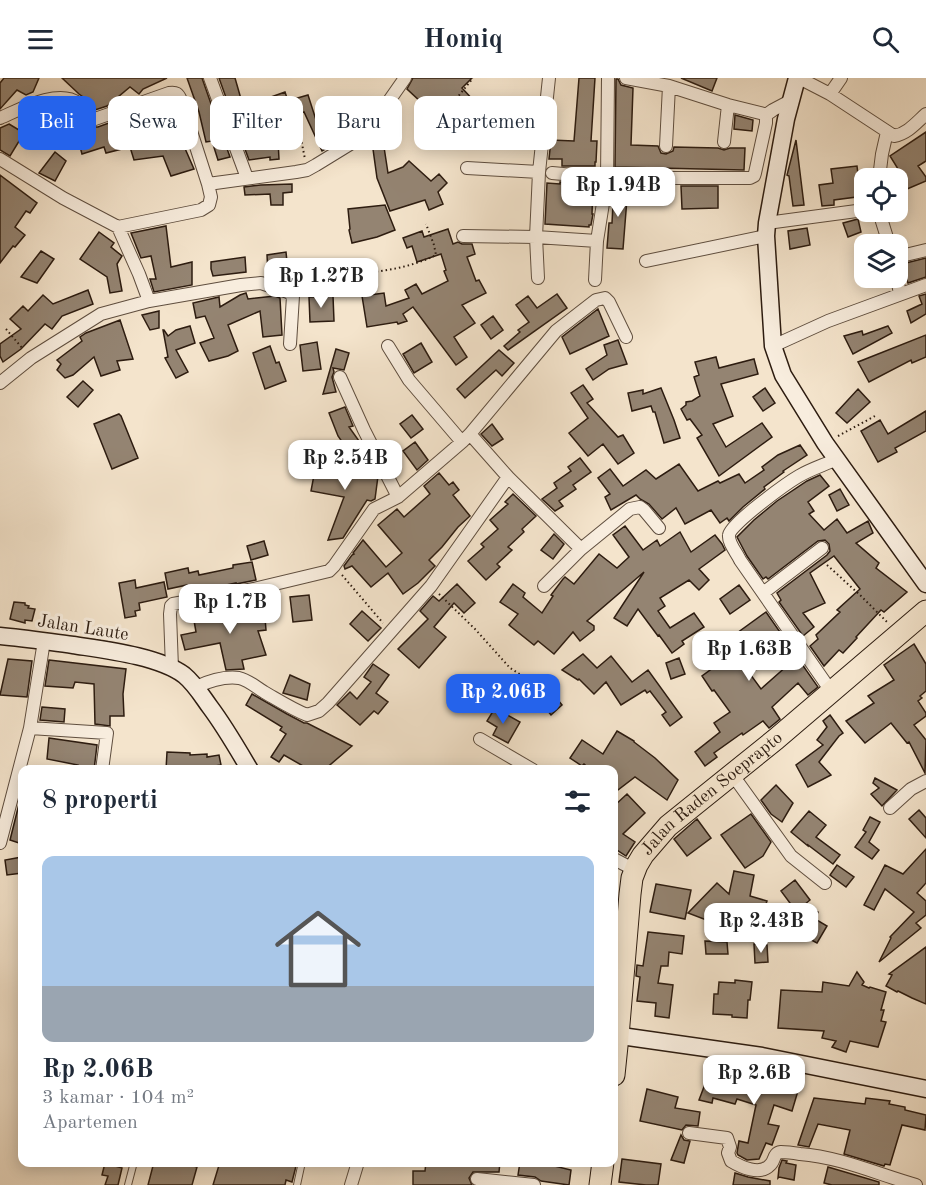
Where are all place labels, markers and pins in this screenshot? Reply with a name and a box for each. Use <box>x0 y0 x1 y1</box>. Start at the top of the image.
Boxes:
pin: Rp 1.94B <box>556 167 680 218</box>
pin: Rp 1.27B <box>259 258 383 309</box>
pin: Rp 2.54B <box>283 440 407 491</box>
pin: Rp 1.7B <box>175 584 285 635</box>
pin: Rp 1.63B <box>687 631 811 682</box>
pin: Rp 2.06B <box>441 674 565 725</box>
pin: Rp 2.43B <box>699 903 823 954</box>
pin: Rp 2.6B <box>699 1055 809 1106</box>

